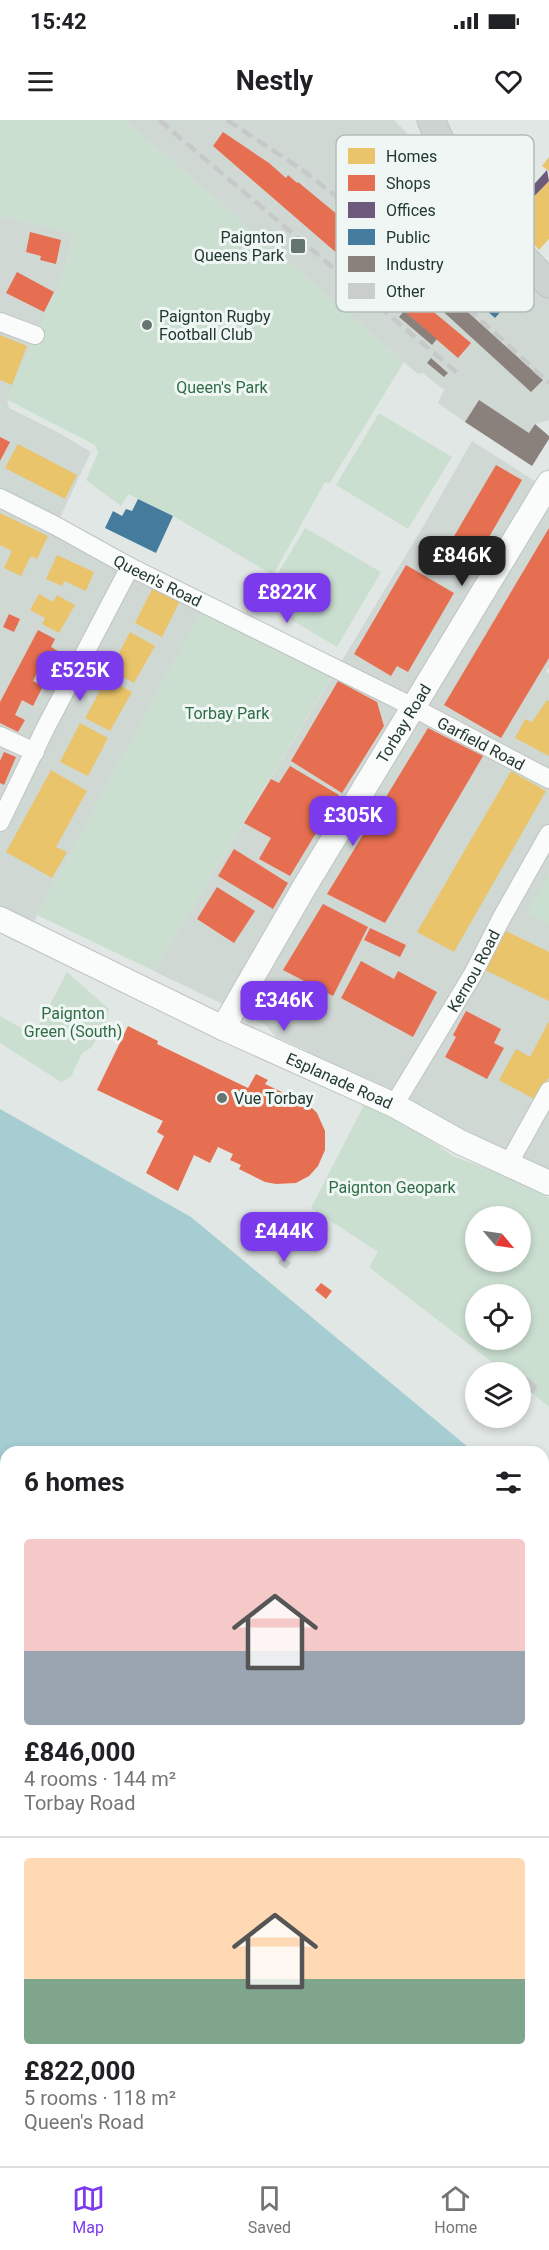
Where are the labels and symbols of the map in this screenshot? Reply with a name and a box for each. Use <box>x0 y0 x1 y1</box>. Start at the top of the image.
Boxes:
legend <box>336 135 534 312</box>
text: Homes <box>386 147 437 166</box>
text: Shops <box>386 174 431 193</box>
text: Offices <box>386 201 436 220</box>
place label: Paignton Queens Park <box>194 228 285 265</box>
text: Public <box>386 228 430 247</box>
marker: Paignton Queens Park <box>289 237 307 255</box>
text: Industry <box>386 255 444 274</box>
text: Other <box>386 282 426 301</box>
place label: Paignton Rugby Football Club <box>159 307 271 344</box>
marker: Paignton Rugby Football Club <box>140 318 154 332</box>
park label: Queen's Park <box>176 378 269 397</box>
pin: £846K <box>420 536 504 587</box>
street label: Queen's Road <box>110 551 205 611</box>
pin: £822K <box>245 573 329 624</box>
pin: £525K <box>38 651 122 702</box>
street label: Torbay Road <box>373 681 435 767</box>
park label: Torbay Park <box>185 704 270 723</box>
street label: Garfield Road <box>434 713 528 774</box>
pin: £305K <box>311 796 395 847</box>
street label: Kernou Road <box>443 927 504 1016</box>
pin: £346K <box>242 981 326 1032</box>
park label: Paignton Green (South) <box>24 1004 122 1041</box>
street label: Esplanade Road <box>283 1049 396 1113</box>
place label: Vue Torbay <box>234 1089 314 1108</box>
marker: Vue Torbay <box>215 1091 229 1105</box>
park label: Paignton Geopark <box>328 1178 456 1197</box>
north arrow <box>465 1206 531 1272</box>
pin: £444K <box>242 1212 326 1263</box>

